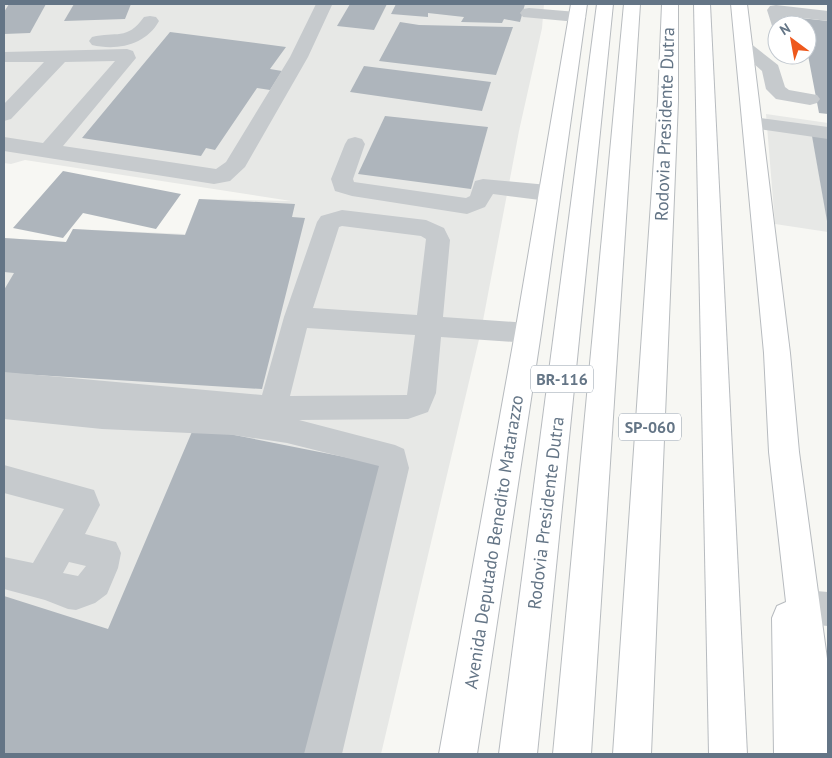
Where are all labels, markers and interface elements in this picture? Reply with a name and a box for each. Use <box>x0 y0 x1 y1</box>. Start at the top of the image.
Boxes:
north arrow <box>767 15 817 65</box>
text: N <box>776 19 794 39</box>
street label: Rodovia Presidente Dutra <box>650 27 679 221</box>
road number: BR-116 <box>531 366 593 392</box>
street label: Avenida Deputado Benedito Matarazzo <box>459 393 528 691</box>
road number: SP-060 <box>619 414 681 441</box>
street label: Rodovia Presidente Dutra <box>522 415 569 611</box>

